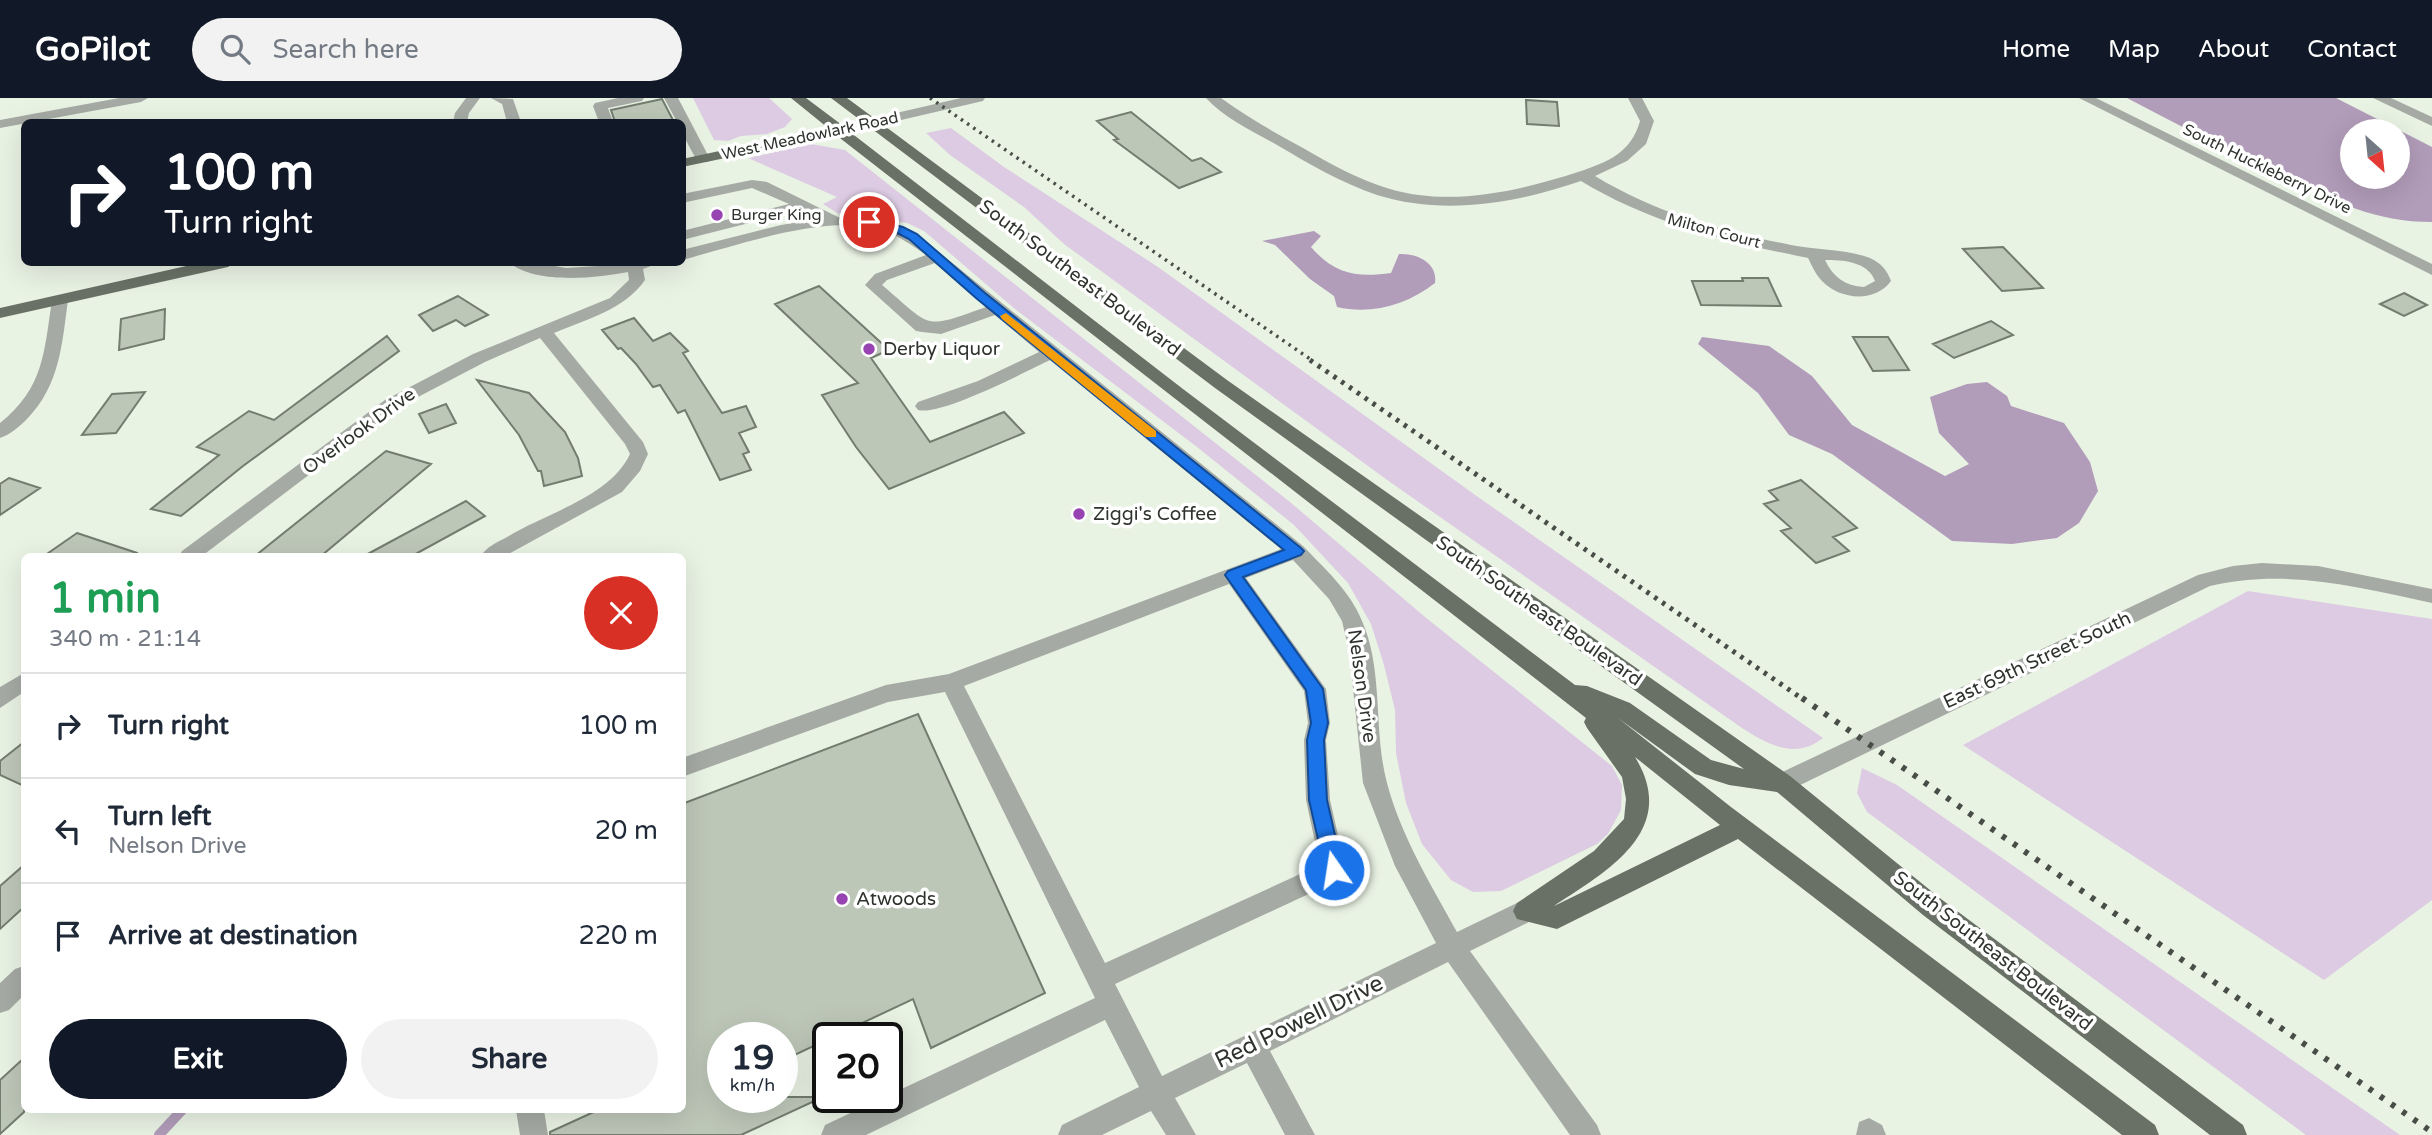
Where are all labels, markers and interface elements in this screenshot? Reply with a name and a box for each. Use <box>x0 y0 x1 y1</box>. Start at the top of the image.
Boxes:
search box <box>192 18 682 81</box>
text: GoPilot <box>35 30 150 69</box>
icon: search <box>216 30 254 68</box>
text: Search here <box>272 34 419 65</box>
text: Home <box>2002 35 2070 64</box>
text: Map <box>2108 35 2160 64</box>
text: About <box>2198 35 2269 64</box>
text: Contact <box>2307 35 2397 64</box>
street label: West Meadowlark Road <box>720 107 900 165</box>
north arrow <box>2340 119 2410 189</box>
map controls <box>2340 119 2410 189</box>
street label: South Huckleberry Drive <box>2180 120 2354 218</box>
text: 100 m <box>164 144 314 203</box>
icon: right <box>49 147 140 238</box>
pin <box>839 192 899 252</box>
street label: South Southeast Boulevard <box>975 195 1185 361</box>
icon: arrive <box>850 203 888 241</box>
text: Turn right <box>164 204 313 242</box>
place label: Burger King <box>731 205 822 225</box>
marker: Burger King <box>709 207 725 223</box>
street label: Milton Court <box>1665 209 1763 253</box>
place label: Derby Liquor <box>883 338 1001 360</box>
marker: Derby Liquor <box>861 341 877 357</box>
street label: Overlook Drive <box>299 383 419 479</box>
place label: Ziggi's Coffee <box>1093 503 1217 525</box>
marker: Ziggi's Coffee <box>1071 506 1087 522</box>
street label: South Southeast Boulevard <box>1432 531 1646 691</box>
text: 1 min <box>49 573 161 624</box>
button: close <box>584 576 658 650</box>
street label: East 69th Street South <box>1940 607 2134 713</box>
text: 340 m · 21:14 <box>49 625 201 653</box>
street label: Nelson Drive <box>1343 628 1381 744</box>
icon: right <box>49 707 87 745</box>
text: Turn right <box>108 710 229 741</box>
text: 100 m <box>578 710 658 741</box>
text: Turn left <box>108 801 211 832</box>
icon: left <box>49 812 87 850</box>
text: 20 m <box>595 815 658 846</box>
text: Nelson Drive <box>108 832 247 860</box>
position arrow <box>1297 833 1371 907</box>
street label: South Southeast Boulevard <box>1889 867 2097 1035</box>
place label: Atwoods <box>856 888 936 910</box>
marker: Atwoods <box>834 891 850 907</box>
icon: arrive <box>49 917 87 955</box>
text: Arrive at destination <box>108 920 358 951</box>
text: 220 m <box>578 920 658 951</box>
street label: Red Powell Drive <box>1210 969 1388 1075</box>
button: Exit <box>49 1019 347 1099</box>
button: Share <box>361 1019 658 1099</box>
speed limit sign: 20 <box>812 1022 903 1113</box>
text: 19 <box>731 1037 774 1079</box>
text: km/h <box>730 1074 775 1096</box>

